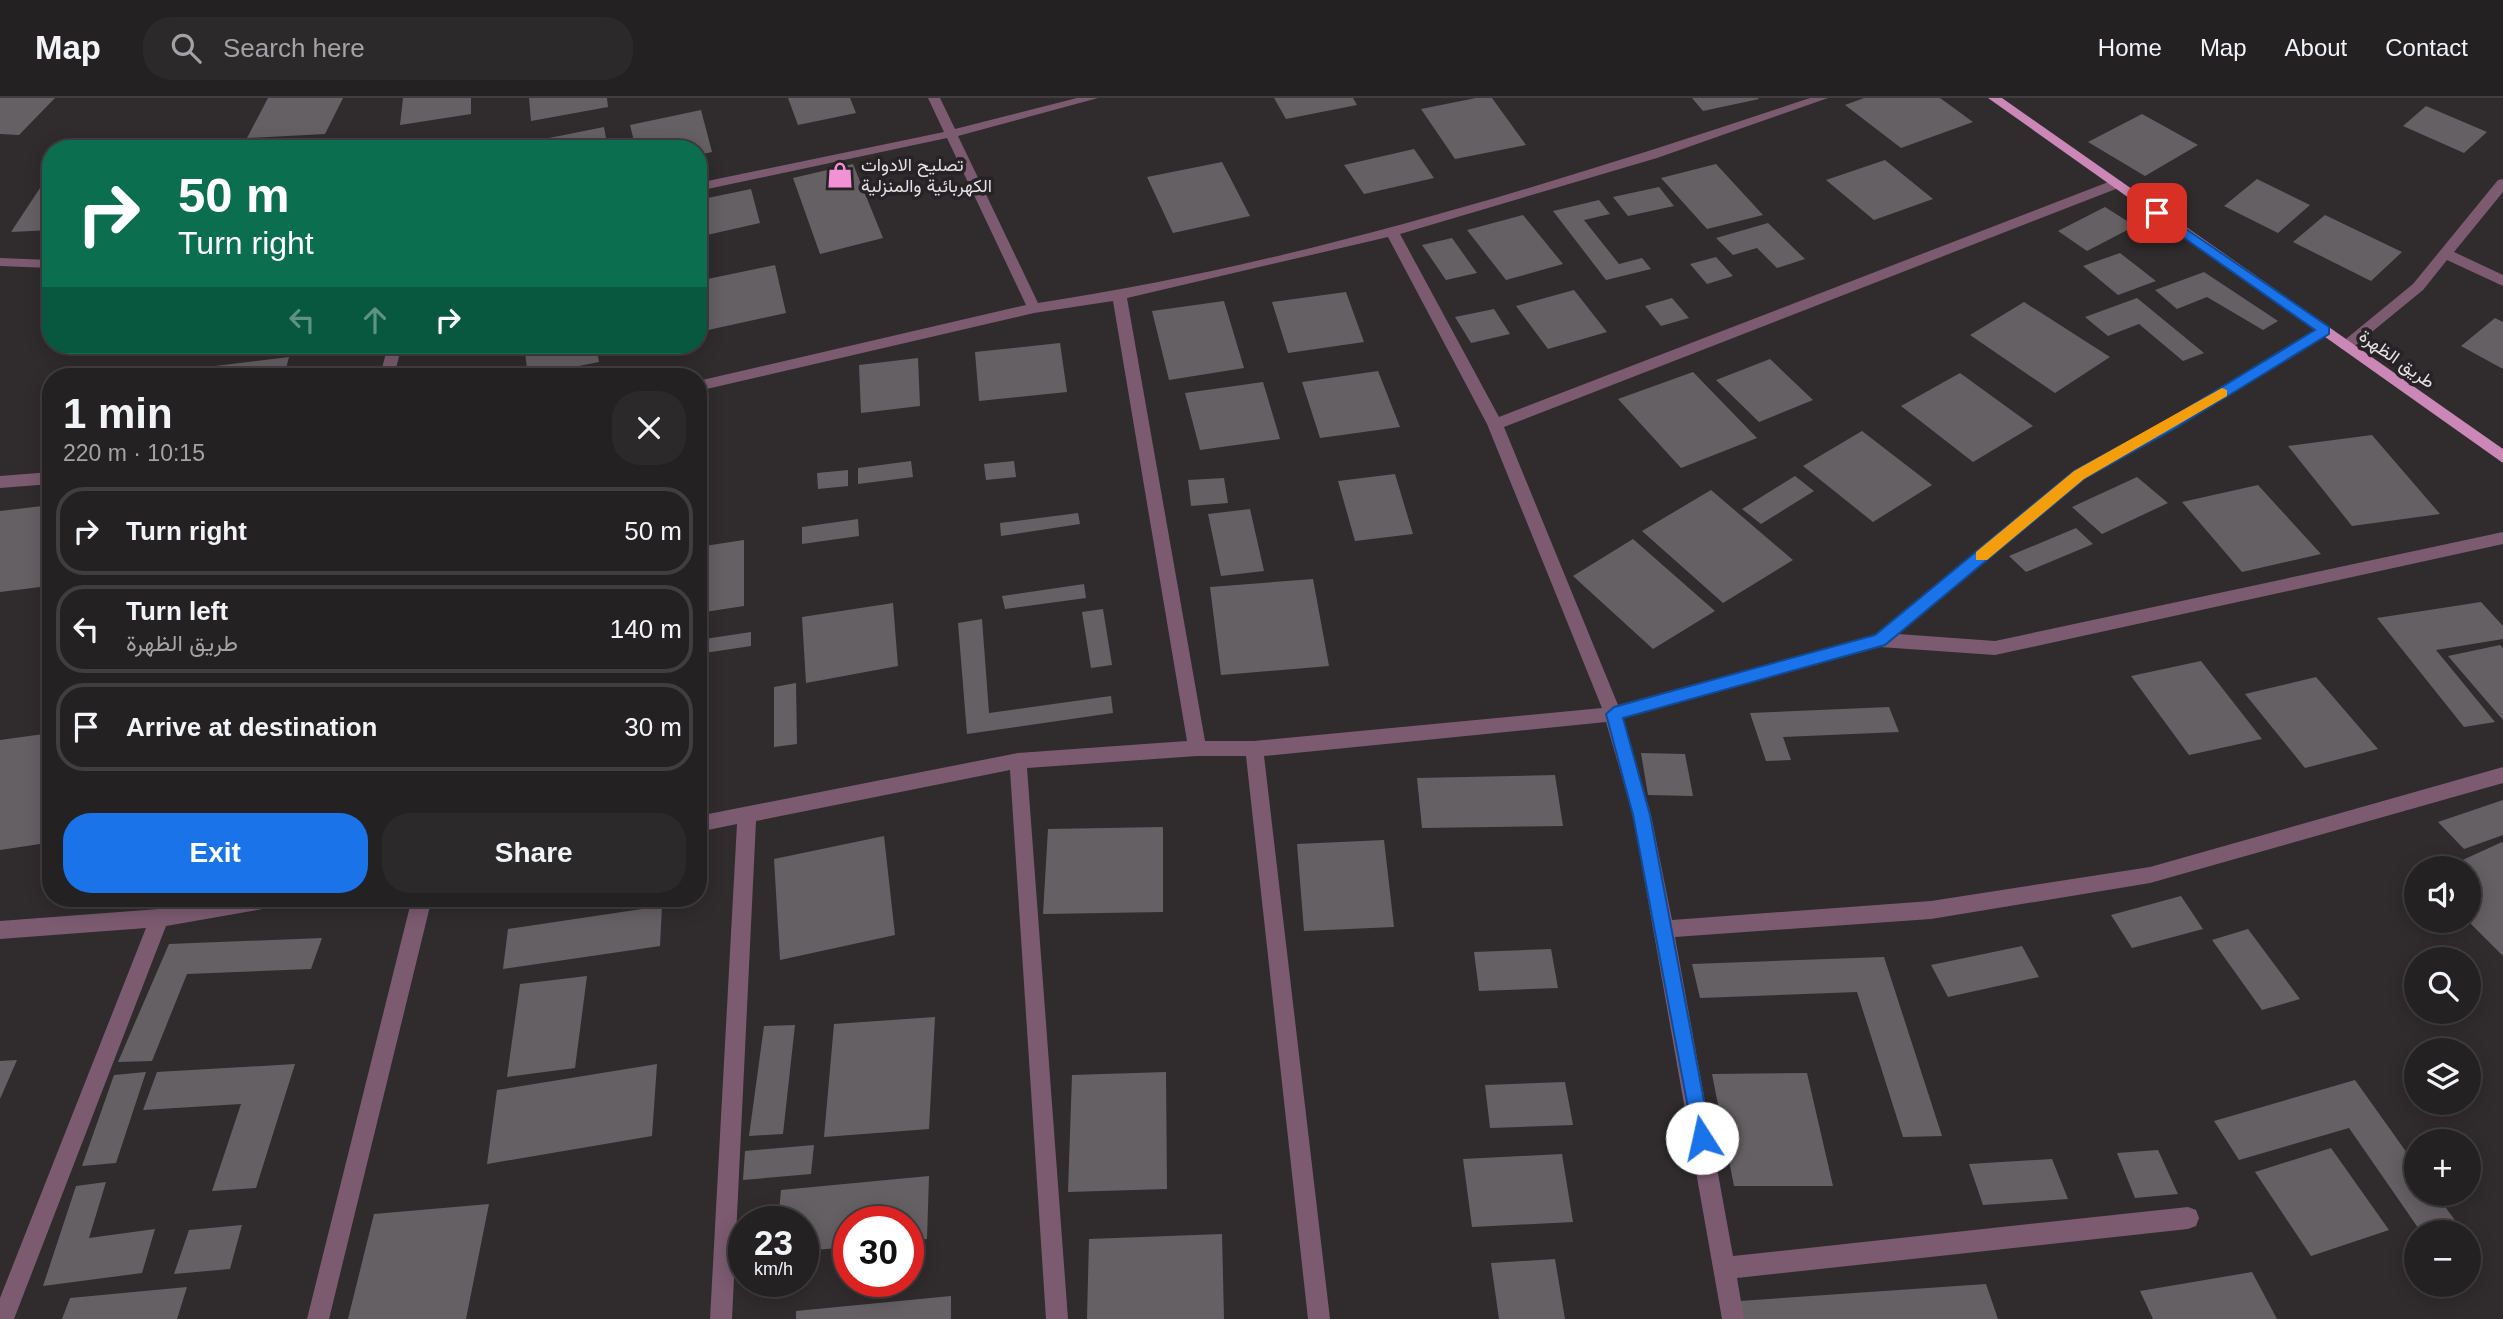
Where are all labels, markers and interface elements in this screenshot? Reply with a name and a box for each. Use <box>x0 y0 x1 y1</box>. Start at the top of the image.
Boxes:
search box <box>143 17 633 80</box>
text: Map <box>35 29 101 66</box>
icon: search <box>167 29 205 67</box>
text: Search here <box>223 33 365 63</box>
text: Home <box>2098 34 2162 61</box>
text: Map <box>2200 34 2247 61</box>
text: About <box>2285 34 2347 61</box>
text: Contact <box>2385 34 2468 61</box>
place label: تصليح الادوات الكهربائية والمنزلية <box>861 155 992 197</box>
shop icon: تصليح الادوات الكهربائية والمنزلية <box>825 160 855 190</box>
icon: right <box>63 168 154 259</box>
text: 50 m <box>178 168 290 222</box>
pin <box>2127 183 2187 243</box>
icon: arrive <box>2138 194 2176 232</box>
text: Turn right <box>178 225 314 261</box>
icon: left <box>283 301 321 339</box>
icon: ahead <box>356 301 394 339</box>
icon: right <box>429 301 467 339</box>
street label: طريق الظهرة <box>2355 326 2439 393</box>
text: 1 min <box>63 390 173 437</box>
button: close <box>612 391 686 465</box>
text: 220 m · 10:15 <box>63 440 205 466</box>
icon: right <box>67 512 105 550</box>
text: Turn right <box>126 516 247 546</box>
text: 50 m <box>624 516 682 546</box>
text: Turn left <box>126 596 228 626</box>
icon: left <box>67 610 105 648</box>
text: 140 m <box>610 614 682 644</box>
text: طريق الظهرة <box>126 630 238 656</box>
icon: arrive <box>67 708 105 746</box>
text: Arrive at destination <box>126 712 377 742</box>
text: 30 m <box>624 712 682 742</box>
button: Exit <box>63 813 368 893</box>
button: Share <box>382 813 686 893</box>
map controls <box>2404 856 2481 1297</box>
button: sound <box>2404 856 2481 933</box>
button: search <box>2404 947 2481 1024</box>
button: layers <box>2404 1038 2481 1115</box>
position arrow <box>1665 1101 1739 1175</box>
button: + <box>2404 1129 2481 1206</box>
speed limit sign: 30 <box>833 1206 924 1297</box>
button: − <box>2404 1220 2481 1297</box>
text: 23 <box>754 1223 793 1262</box>
text: km/h <box>754 1259 793 1279</box>

